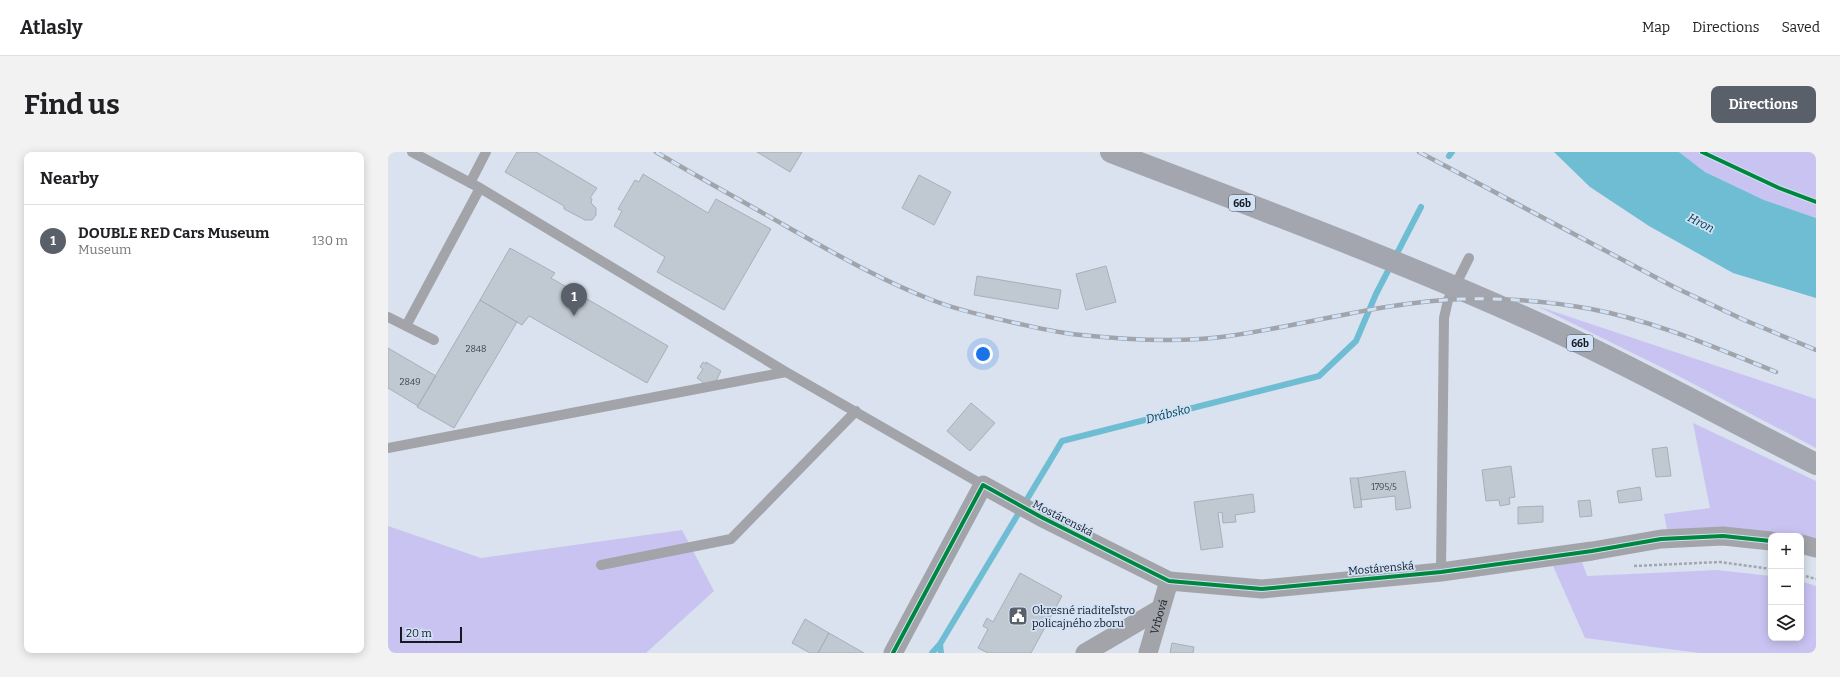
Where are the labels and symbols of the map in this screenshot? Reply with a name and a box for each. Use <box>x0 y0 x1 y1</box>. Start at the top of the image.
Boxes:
road number: 66b <box>1229 195 1255 211</box>
water label: Hron <box>1685 210 1717 236</box>
pin: 1 <box>561 283 587 316</box>
road number: 66b <box>1567 335 1593 351</box>
house number: 2848 <box>466 344 486 354</box>
your location <box>973 344 993 364</box>
house number: 2849 <box>400 377 420 387</box>
water label: Drábsko <box>1144 402 1192 426</box>
house number: 1795/5 <box>1371 482 1397 492</box>
street label: Mostárenská <box>1030 498 1095 539</box>
street label: Mostárenská <box>1348 559 1414 578</box>
street label: Vrbová <box>1148 598 1170 636</box>
place label: Okresné riaditeľstvo policajného zboru <box>1032 604 1135 630</box>
public building icon: Okresné riaditeľstvo policajného zboru <box>1007 605 1029 627</box>
scale bar <box>400 625 462 644</box>

